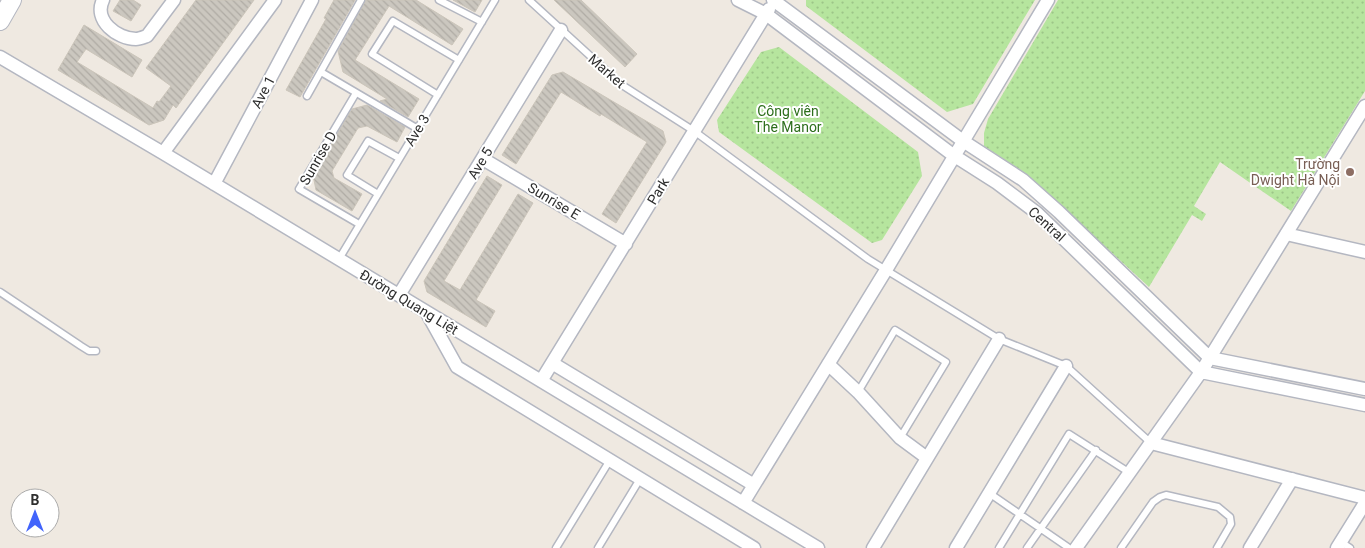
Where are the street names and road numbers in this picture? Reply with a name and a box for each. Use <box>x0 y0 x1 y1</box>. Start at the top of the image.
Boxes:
street label: Market <box>585 51 629 92</box>
street label: Ave 1 <box>248 73 278 111</box>
street label: Ave 3 <box>401 111 433 149</box>
street label: Sunrise D <box>296 128 340 188</box>
street label: Ave 5 <box>464 144 496 182</box>
street label: Park <box>644 174 673 207</box>
street label: Sunrise E <box>525 179 583 223</box>
street label: Central <box>1025 203 1069 245</box>
street label: Đường Quang Liệt <box>357 266 462 338</box>

